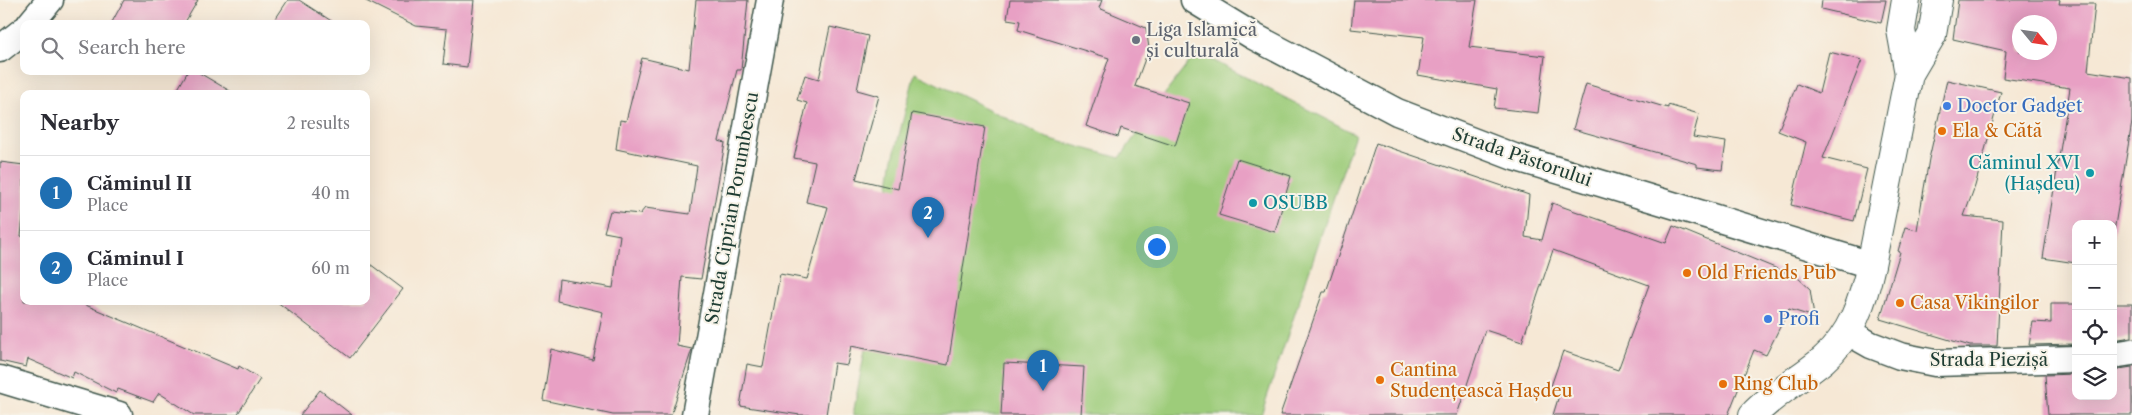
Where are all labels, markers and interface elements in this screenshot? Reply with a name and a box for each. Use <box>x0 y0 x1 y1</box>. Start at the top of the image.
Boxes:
north arrow <box>2012 15 2057 60</box>
place label: Liga Islamică și culturală <box>1146 19 1258 62</box>
search box <box>20 20 370 75</box>
icon: search <box>38 34 66 62</box>
marker: Liga Islamică și culturală <box>1130 34 1142 46</box>
text: Search here <box>78 36 186 59</box>
street label: Strada Ciprian Porumbescu <box>701 90 763 326</box>
place label: Doctor Gadget <box>1957 95 2083 117</box>
marker: Doctor Gadget <box>1941 100 1953 112</box>
text: Nearby <box>40 110 119 135</box>
text: 2 results <box>287 113 350 133</box>
place label: Ela & Cătă <box>1952 120 2043 142</box>
street label: Strada Păstorului <box>1449 123 1595 191</box>
marker: Ela & Cătă <box>1936 125 1948 137</box>
place label: Căminul XVI (Hașdeu) <box>1968 152 2080 195</box>
marker: Căminul XVI (Hașdeu) <box>2084 167 2096 179</box>
text: Căminul II <box>87 172 192 195</box>
text: 1 <box>52 183 60 203</box>
text: 40 m <box>311 183 350 203</box>
place label: OSUBB <box>1263 192 1328 214</box>
text: Place <box>87 195 128 215</box>
pin: 2 <box>912 197 944 238</box>
marker: OSUBB <box>1247 197 1259 209</box>
map controls <box>2072 220 2117 400</box>
button: + <box>2072 220 2117 265</box>
your location <box>1144 234 1170 260</box>
text: Căminul I <box>87 247 184 270</box>
text: 2 <box>51 258 61 278</box>
text: 60 m <box>311 258 350 278</box>
place label: Old Friends Pub <box>1697 262 1837 284</box>
button: − <box>2072 265 2117 310</box>
marker: Old Friends Pub <box>1681 267 1693 279</box>
text: Place <box>87 270 128 290</box>
place label: Casa Vikingilor <box>1910 292 2040 314</box>
marker: Casa Vikingilor <box>1894 297 1906 309</box>
place label: Profi <box>1778 308 1820 330</box>
button: locate <box>2072 310 2117 355</box>
marker: Profi <box>1762 313 1774 325</box>
street label: Strada Piezișă <box>1930 349 2049 371</box>
pin: 1 <box>1027 350 1059 391</box>
button: layers <box>2072 355 2117 400</box>
place label: Cantina Studențească Hașdeu <box>1390 359 1573 402</box>
place label: Ring Club <box>1733 373 1819 395</box>
marker: Cantina Studențească Hașdeu <box>1374 374 1386 386</box>
marker: Ring Club <box>1717 378 1729 390</box>

